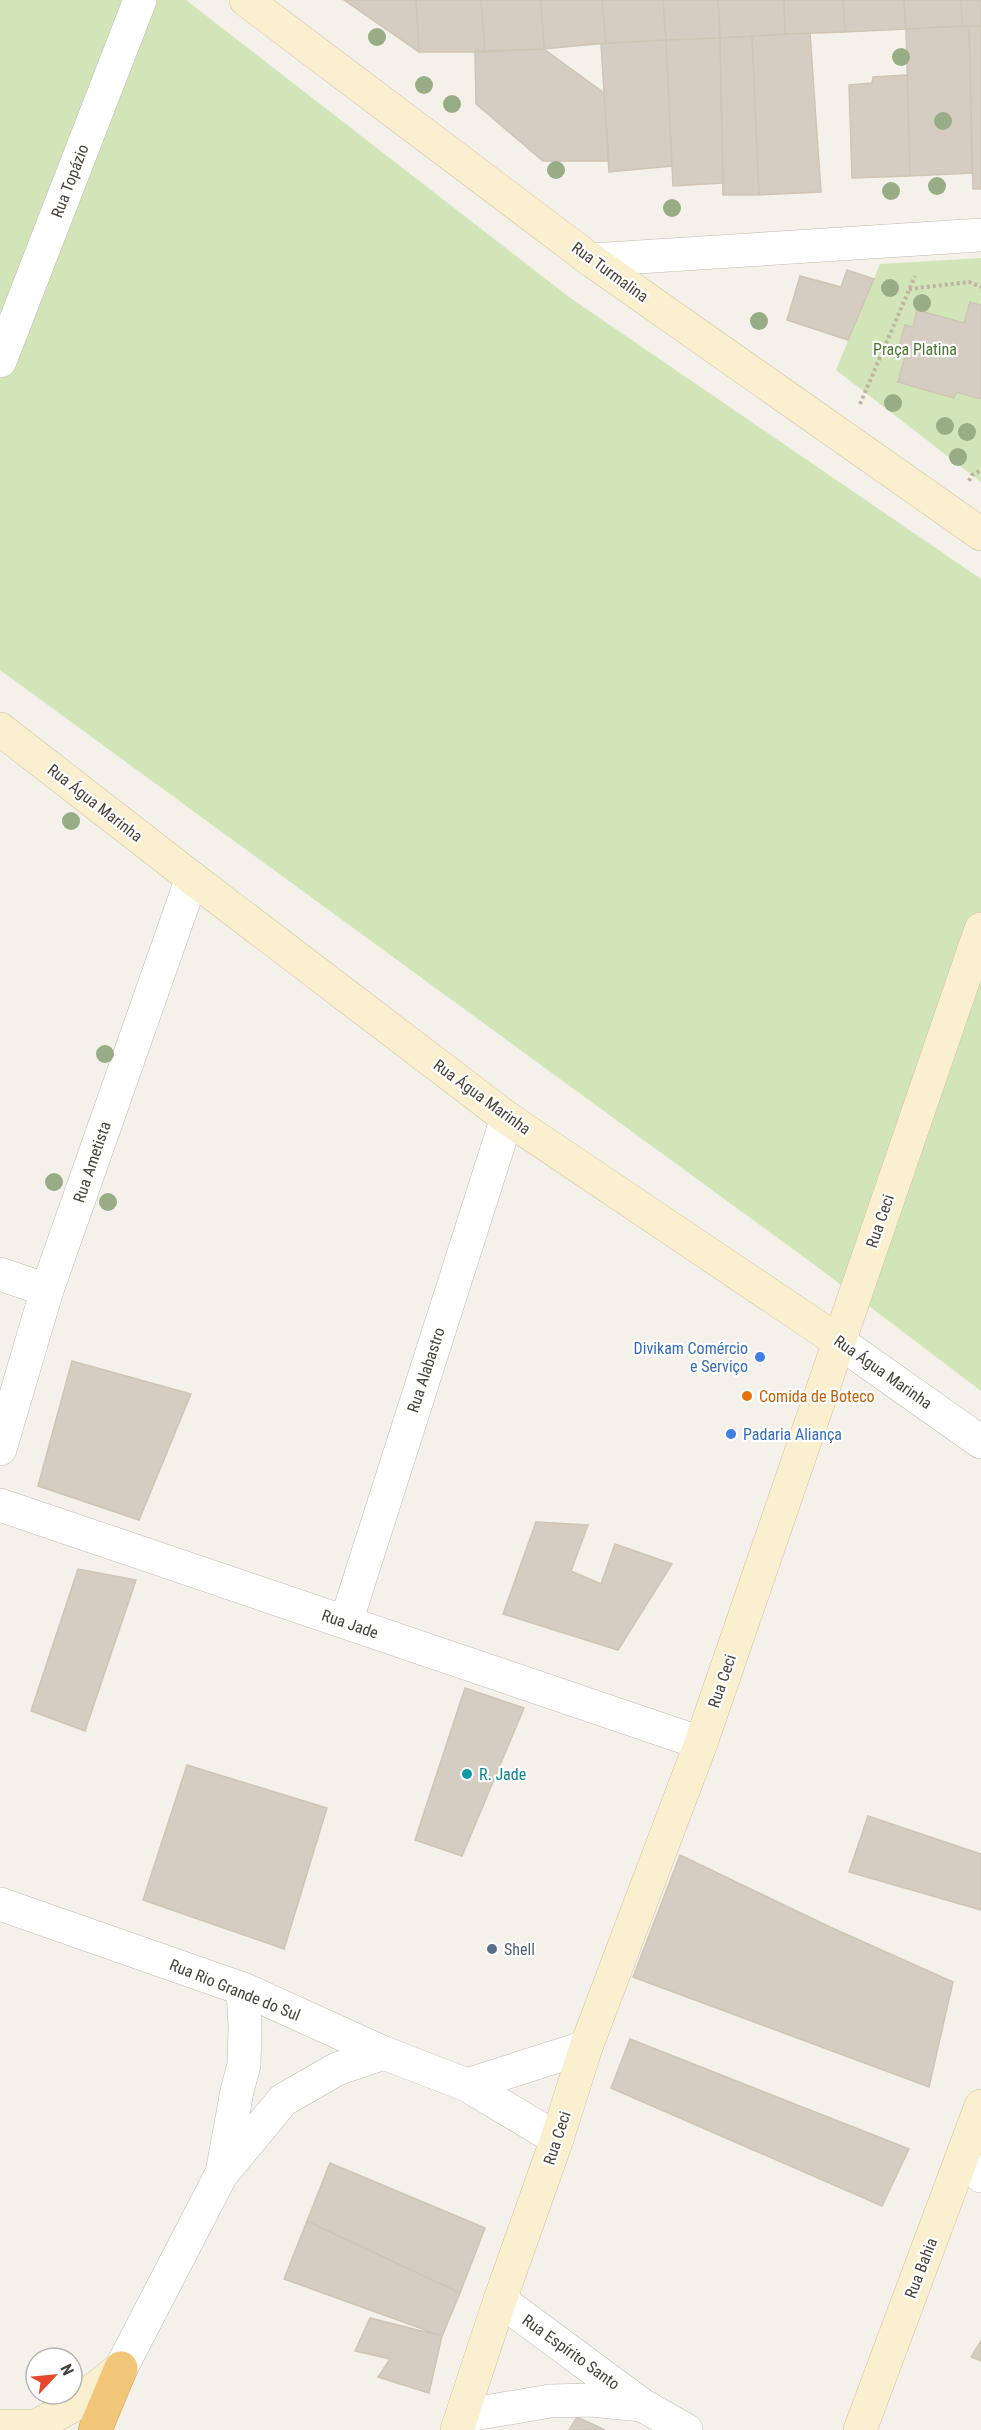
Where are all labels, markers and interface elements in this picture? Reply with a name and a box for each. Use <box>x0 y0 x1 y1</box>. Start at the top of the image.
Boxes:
street label: Rua Topázio <box>47 142 93 220</box>
street label: Rua Turmalina <box>568 238 652 306</box>
park label: Praça Platina <box>873 340 957 359</box>
street label: Rua Água Marinha <box>44 760 146 846</box>
street label: Rua Água Marinha <box>430 1055 534 1139</box>
street label: Rua Ametista <box>69 1119 115 1205</box>
street label: Rua Ceci <box>862 1192 898 1250</box>
street label: Rua Alabastro <box>403 1325 449 1415</box>
street label: Rua Água Marinha <box>830 1331 936 1413</box>
place label: Divikam Comércio e Serviço <box>634 1339 748 1376</box>
marker: Divikam Comércio e Serviço <box>753 1350 767 1364</box>
place label: Comida de Boteco <box>759 1387 875 1406</box>
marker: Comida de Boteco <box>740 1389 754 1403</box>
place label: Padaria Aliança <box>743 1425 842 1444</box>
marker: Padaria Aliança <box>724 1427 738 1441</box>
street label: Rua Jade <box>319 1606 381 1642</box>
street label: Rua Ceci <box>704 1652 740 1710</box>
place label: R. Jade <box>479 1765 526 1784</box>
marker: R. Jade <box>460 1767 474 1781</box>
place label: Shell <box>504 1940 535 1959</box>
marker: Shell <box>485 1942 499 1956</box>
street label: Rua Rio Grande do Sul <box>167 1955 303 2025</box>
street label: Rua Ceci <box>539 2109 575 2167</box>
street label: Rua Bahia <box>901 2235 941 2301</box>
street label: Rua Espírito Santo <box>519 2310 623 2394</box>
north arrow <box>24 2346 84 2406</box>
text: N <box>56 2361 78 2378</box>

